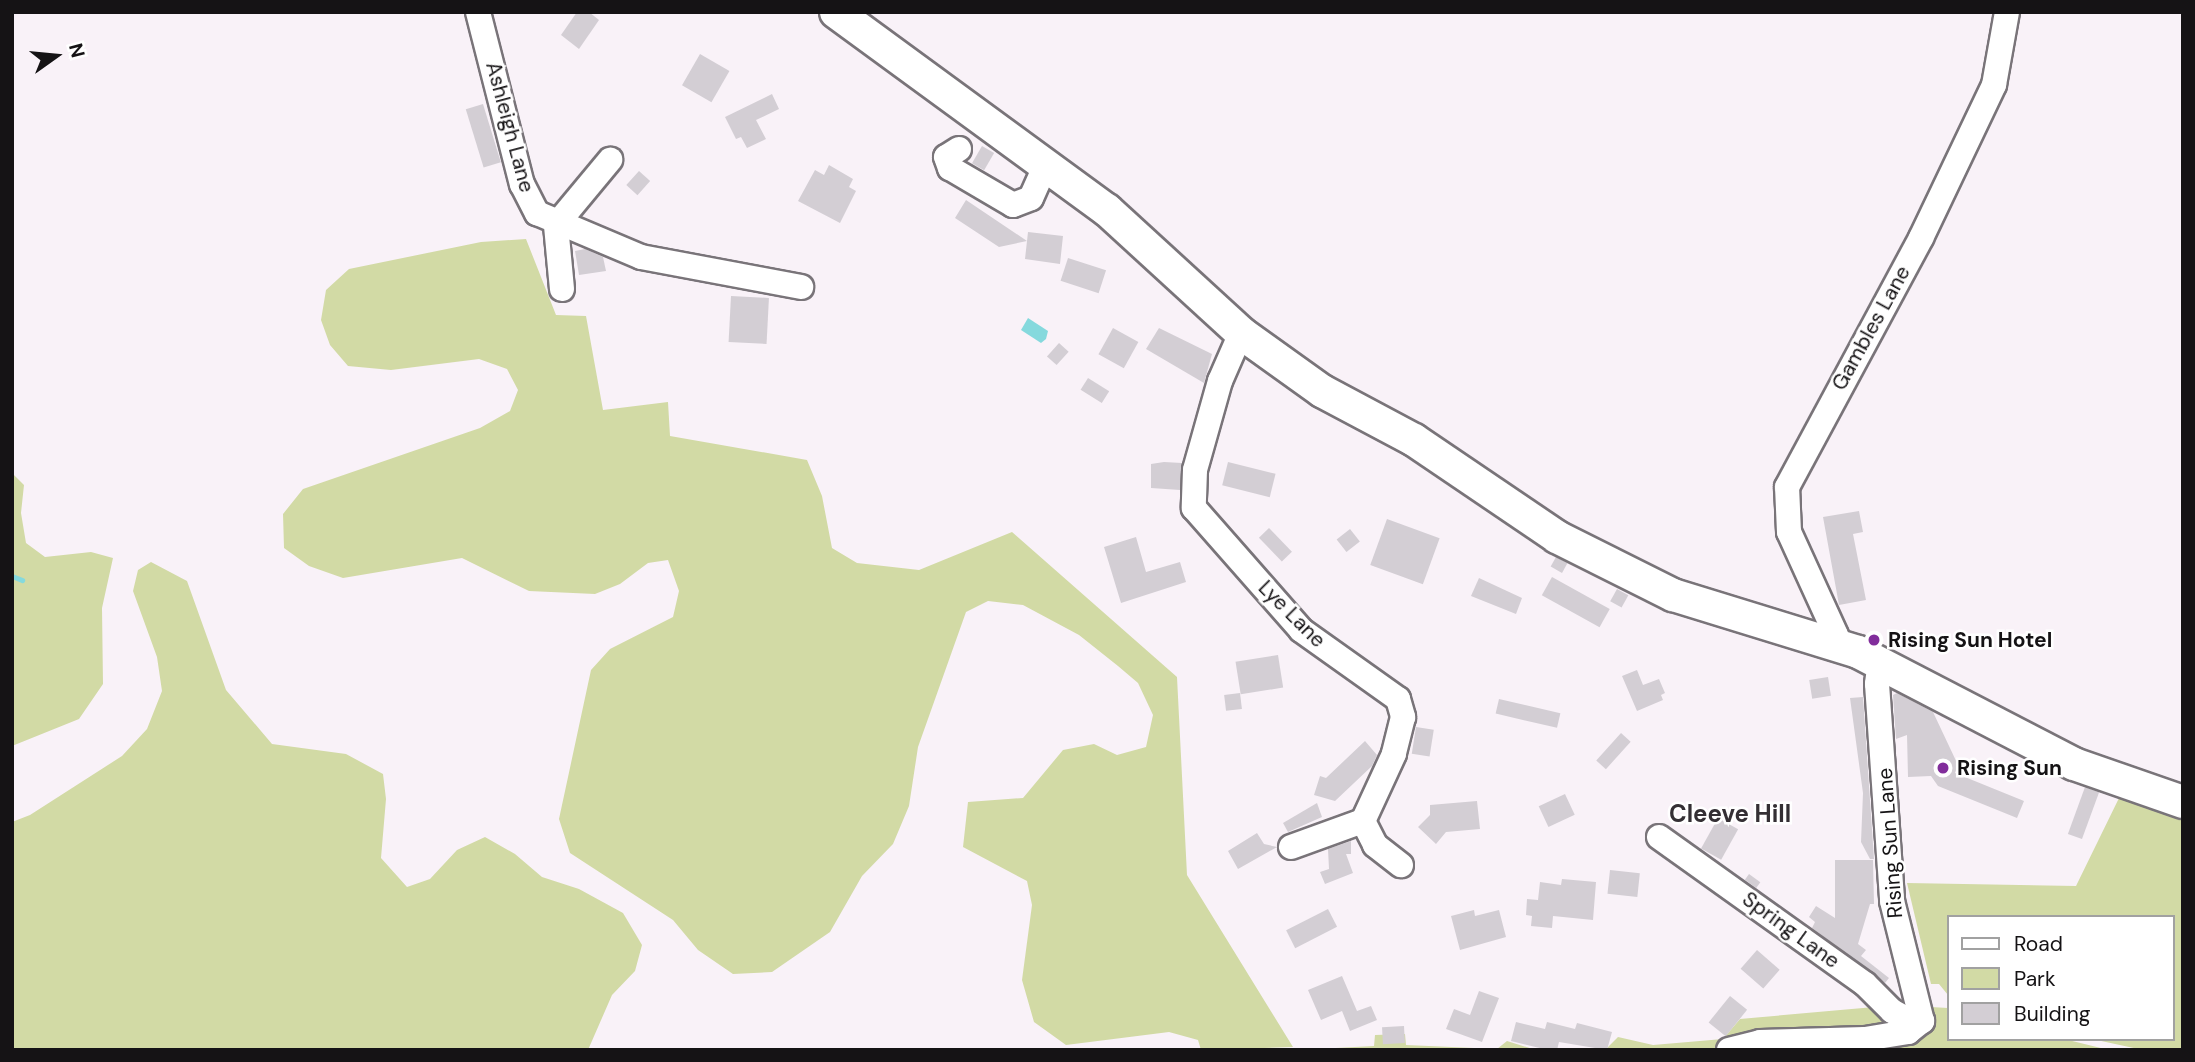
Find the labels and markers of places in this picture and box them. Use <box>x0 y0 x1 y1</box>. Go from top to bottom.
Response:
place label: Rising Sun Hotel <box>1888 627 2052 653</box>
marker: Rising Sun Hotel <box>1866 632 1882 648</box>
place label: Rising Sun <box>1957 755 2062 781</box>
marker: Rising Sun <box>1935 760 1951 776</box>

